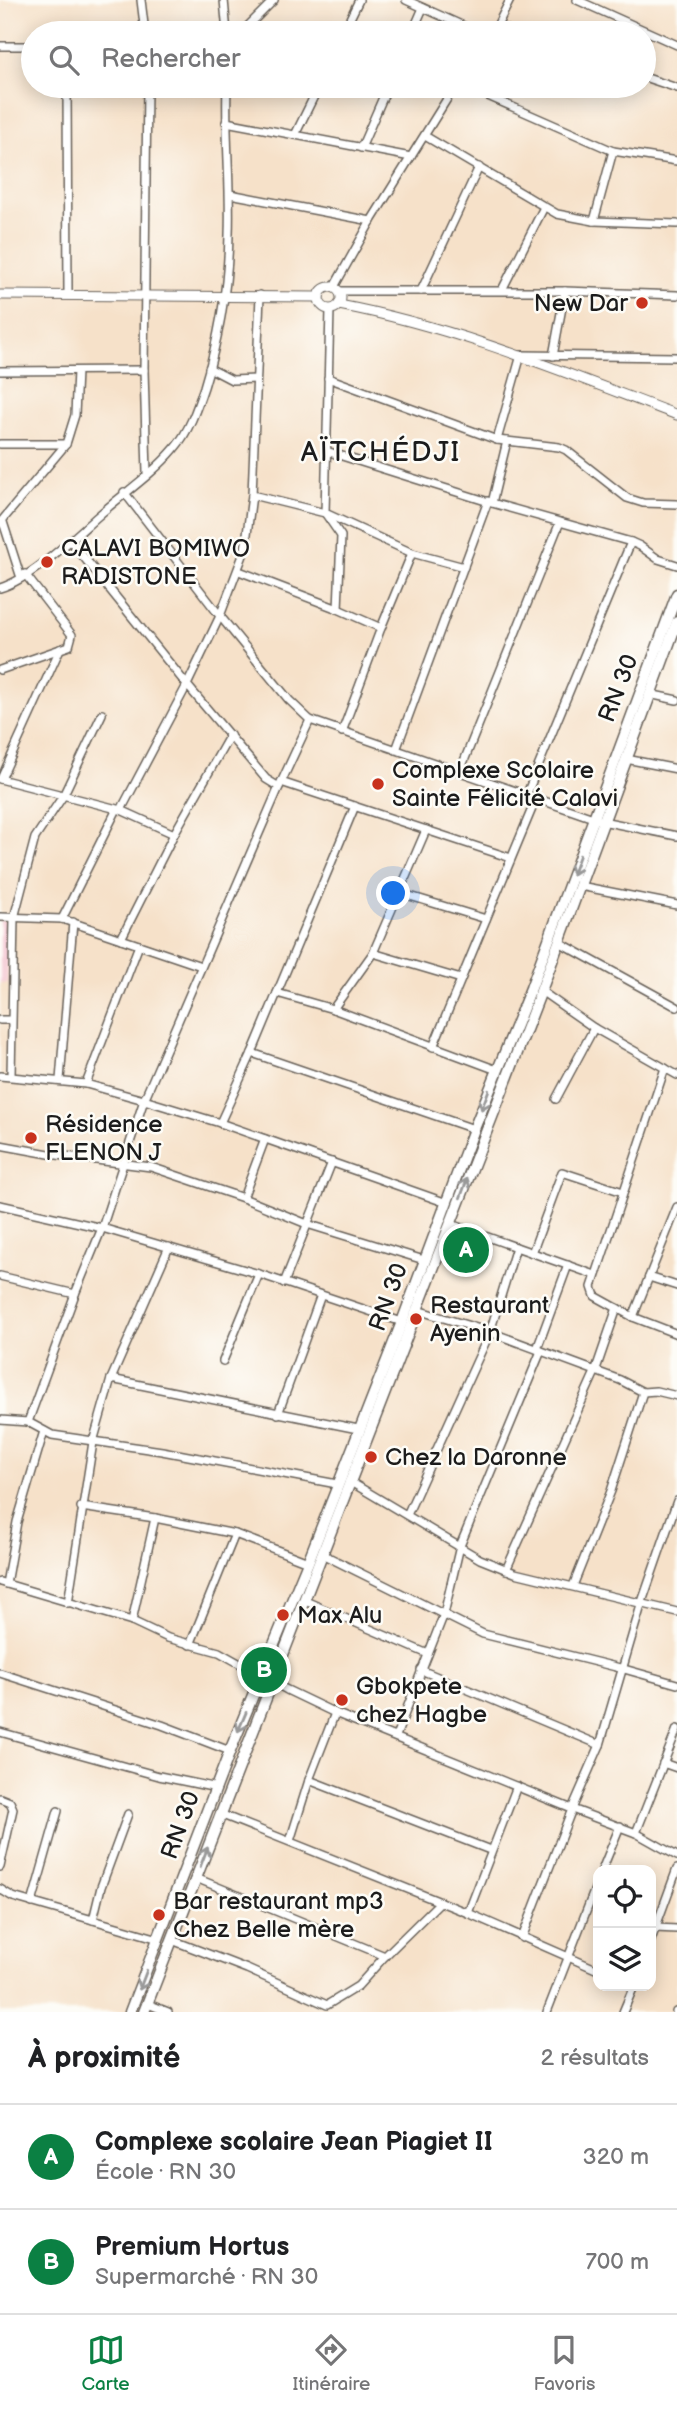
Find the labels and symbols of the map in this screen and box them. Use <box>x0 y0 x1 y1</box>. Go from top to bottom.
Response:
place label: New Dar <box>534 289 628 318</box>
marker: New Dar <box>634 295 650 311</box>
district label: AÏTCHÉDJI <box>301 435 461 469</box>
place label: CALAVI BOMIWO RADISTONE <box>61 534 250 591</box>
marker: CALAVI BOMIWO RADISTONE <box>39 554 55 570</box>
street label: RN 30 <box>592 650 645 726</box>
place label: Complexe Scolaire Sainte Félicité Calavi <box>392 756 618 813</box>
marker: Complexe Scolaire Sainte Félicité Calavi <box>370 776 386 792</box>
one-way arrow <box>569 853 581 875</box>
your location <box>376 876 410 910</box>
one-way arrow <box>478 1088 491 1110</box>
place label: Résidence FLENON J <box>45 1110 163 1167</box>
marker: Résidence FLENON J <box>23 1130 39 1146</box>
one-way arrow <box>459 1178 471 1200</box>
pin: A <box>443 1224 489 1276</box>
street label: RN 30 <box>363 1259 414 1335</box>
place label: Restaurant Ayenin <box>430 1291 550 1348</box>
marker: Restaurant Ayenin <box>408 1311 424 1327</box>
place label: Chez la Daronne <box>385 1443 567 1472</box>
marker: Chez la Daronne <box>363 1449 379 1465</box>
place label: Max Alu <box>297 1601 382 1630</box>
marker: Max Alu <box>275 1607 291 1623</box>
pin: B <box>241 1644 287 1696</box>
place label: Gbokpete chez Hagbe <box>356 1672 487 1729</box>
marker: Gbokpete chez Hagbe <box>334 1692 350 1708</box>
one-way arrow <box>235 1711 248 1733</box>
street label: RN 30 <box>155 1787 206 1863</box>
one-way arrow <box>199 1846 211 1868</box>
place label: Bar restaurant mp3 Chez Belle mère <box>173 1887 384 1944</box>
marker: Bar restaurant mp3 Chez Belle mère <box>151 1907 167 1923</box>
one-way arrow <box>135 1969 148 1991</box>

